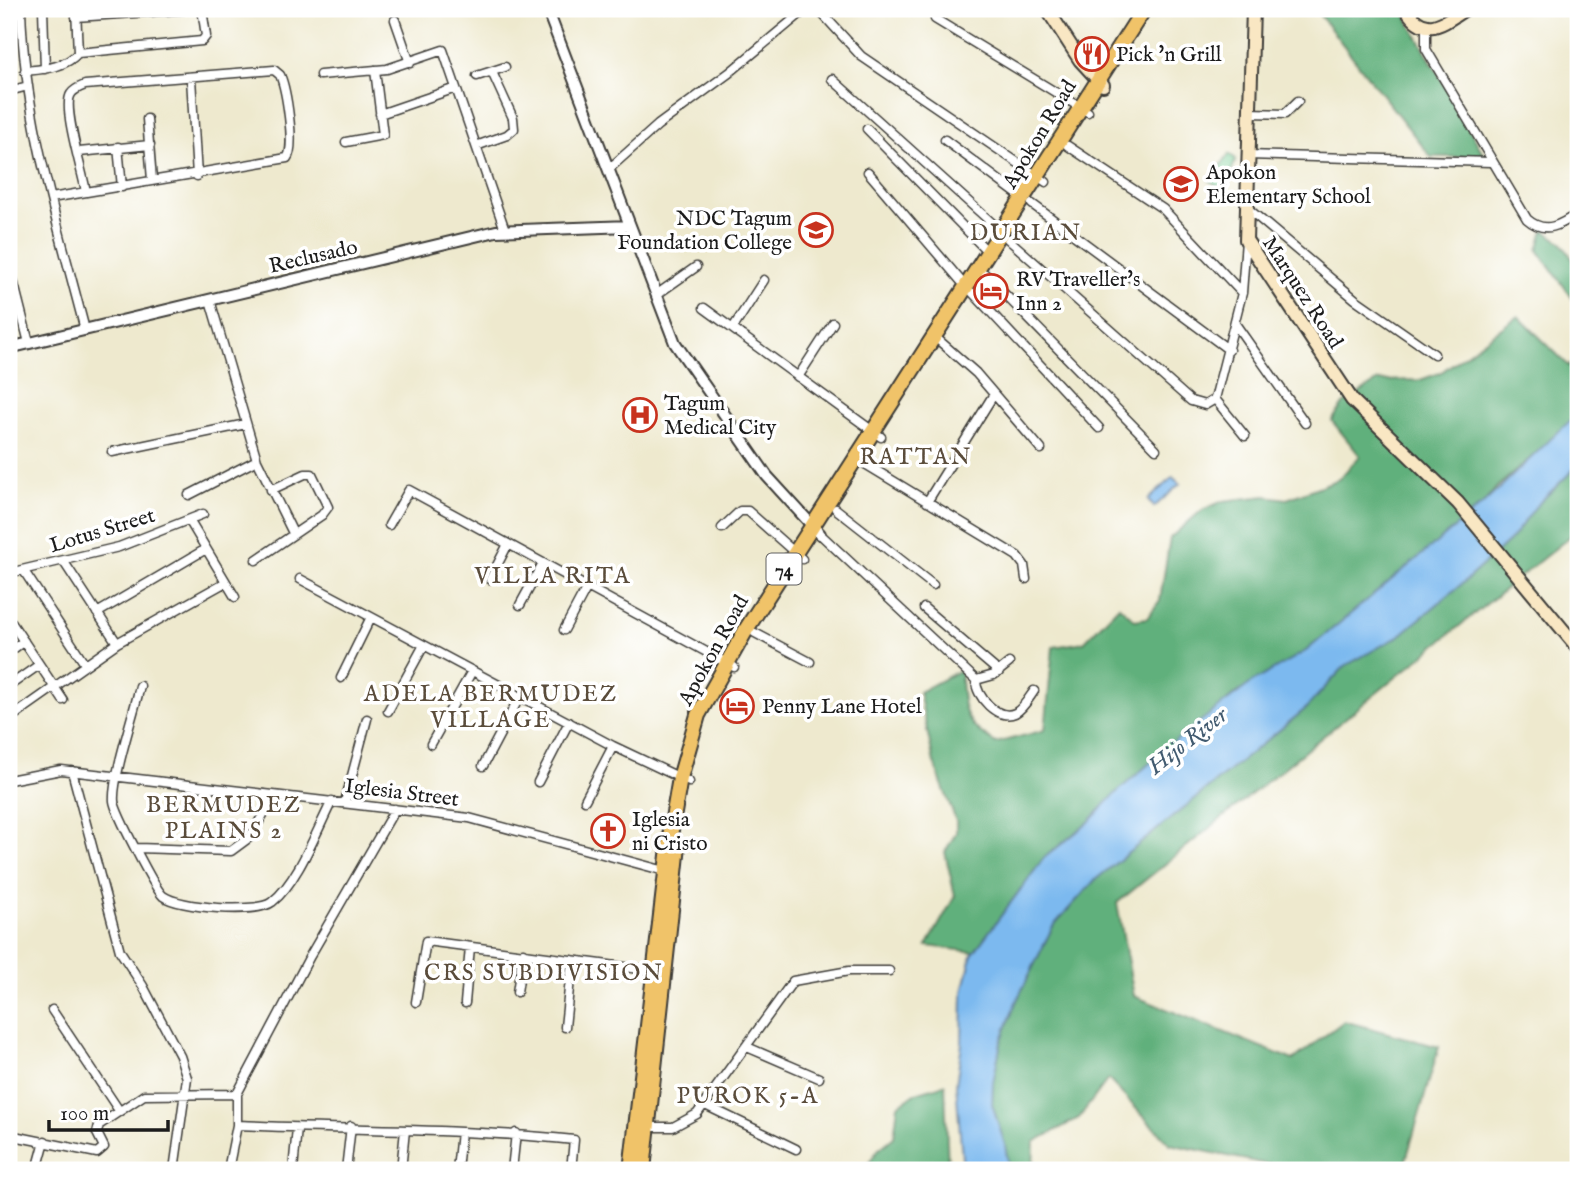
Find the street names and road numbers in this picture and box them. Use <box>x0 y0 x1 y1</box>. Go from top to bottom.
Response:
street label: Apokon Road <box>997 75 1084 195</box>
street label: Marquez Road <box>1255 231 1349 355</box>
street label: Reclusado <box>266 234 360 281</box>
street label: Lotus Street <box>47 503 158 560</box>
road number: 74 <box>766 554 802 584</box>
street label: Apokon Road <box>672 590 756 712</box>
street label: Iglesia Street <box>343 773 460 814</box>

